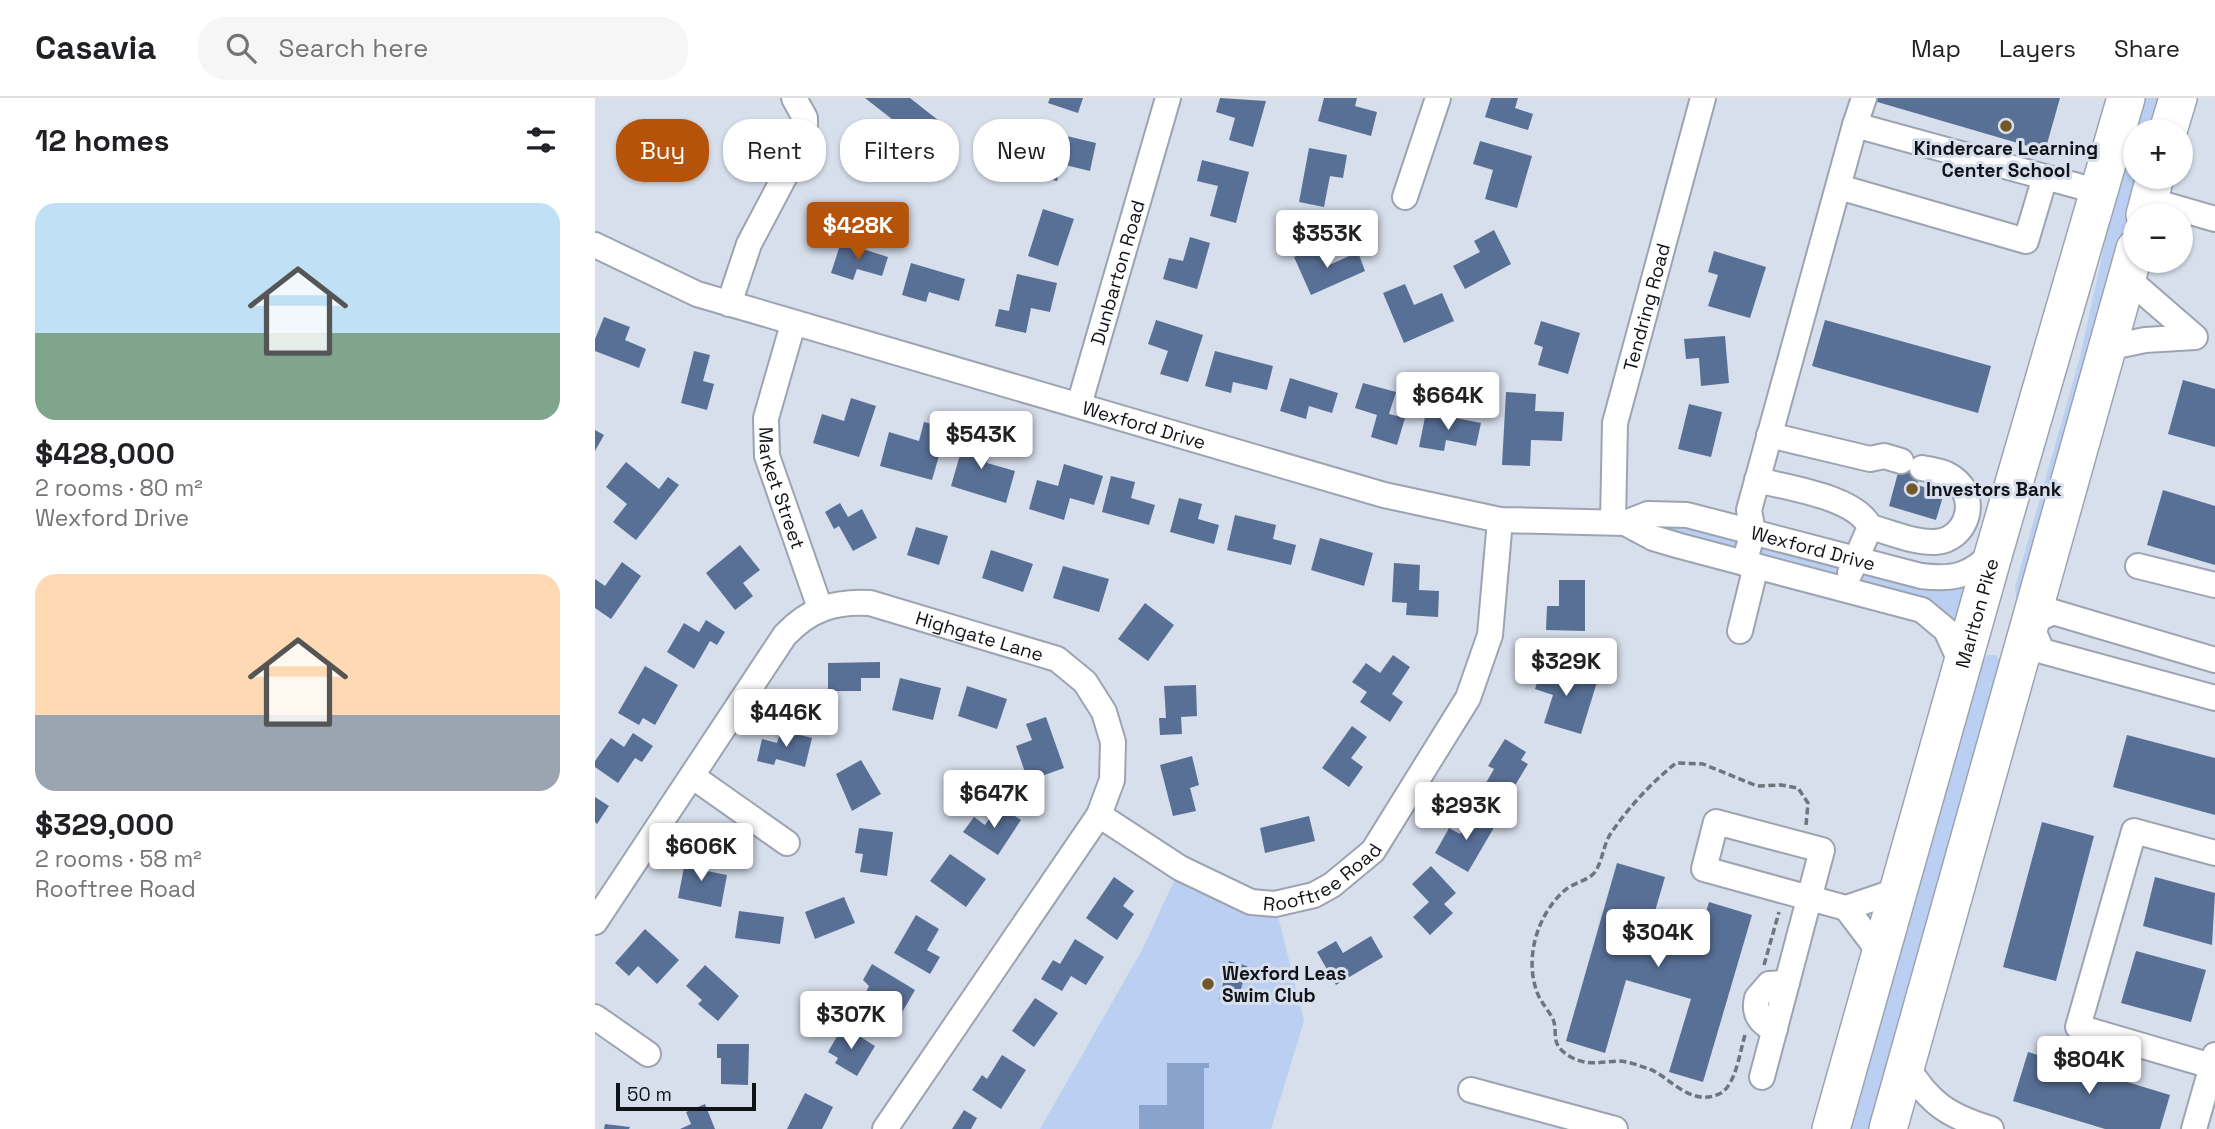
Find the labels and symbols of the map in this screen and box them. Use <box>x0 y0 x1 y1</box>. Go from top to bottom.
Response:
marker: Kindercare Learning Center School <box>1998 118 2014 134</box>
place label: Kindercare Learning Center School <box>1914 136 2098 183</box>
street label: Dunbarton Road <box>1085 197 1151 348</box>
pin: $428K <box>809 202 907 262</box>
pin: $353K <box>1278 211 1376 270</box>
street label: Tendring Road <box>1618 241 1676 374</box>
pin: $664K <box>1399 372 1497 432</box>
street label: Wexford Drive <box>1079 395 1209 455</box>
pin: $543K <box>932 412 1030 471</box>
street label: Market Street <box>753 426 810 552</box>
place label: Investors Bank <box>1926 477 2062 502</box>
marker: Investors Bank <box>1904 481 1920 497</box>
street label: Wexford Drive <box>1748 520 1878 577</box>
street label: Marlton Pike <box>1950 556 2005 671</box>
street label: Highgate Lane <box>913 605 1047 667</box>
pin: $329K <box>1517 638 1615 698</box>
pin: $446K <box>737 690 835 749</box>
pin: $647K <box>945 770 1043 830</box>
pin: $293K <box>1417 782 1515 842</box>
pin: $606K <box>652 824 750 883</box>
street label: Rooftree Road <box>1262 839 1388 917</box>
pin: $304K <box>1609 910 1707 969</box>
place label: Wexford Leas Swim Club <box>1222 961 1346 1008</box>
marker: Wexford Leas Swim Club <box>1200 976 1216 992</box>
pin: $307K <box>802 992 900 1051</box>
pin: $804K <box>2040 1037 2138 1096</box>
scale bar <box>616 1080 756 1112</box>

